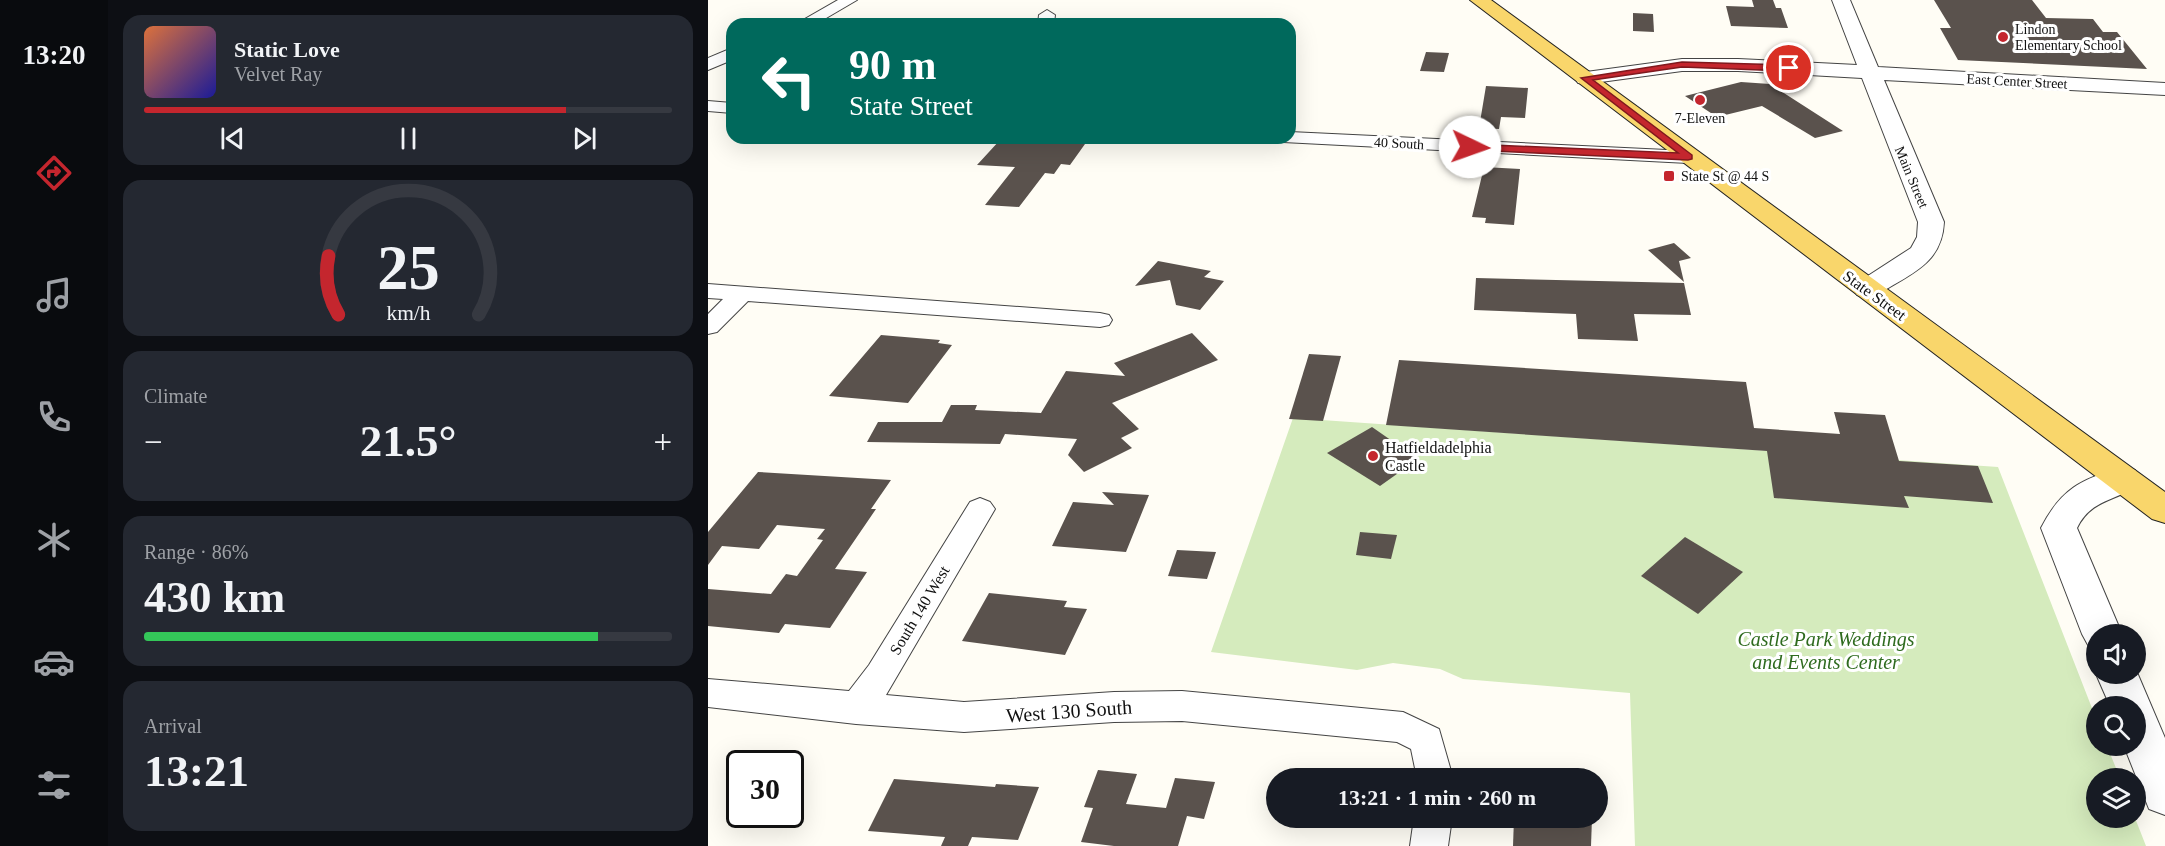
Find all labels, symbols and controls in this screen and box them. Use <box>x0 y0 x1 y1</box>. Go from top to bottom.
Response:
place label: Lindon Elementary School <box>2015 22 2122 53</box>
marker: Lindon Elementary School <box>1996 30 2010 44</box>
text: Static Love <box>234 37 340 62</box>
text: 13:20 <box>23 40 86 70</box>
icon: left <box>750 42 828 120</box>
text: 90 m <box>849 42 937 88</box>
pin <box>1763 42 1814 93</box>
icon: arrive <box>1772 51 1805 84</box>
text: Velvet Ray <box>234 63 322 85</box>
street label: East Center Street <box>1966 71 2068 92</box>
text: State Street <box>849 91 973 121</box>
marker: 7-Eleven <box>1693 93 1707 107</box>
place label: 7-Eleven <box>1675 111 1725 126</box>
position arrow <box>1438 115 1502 179</box>
icon: previous <box>216 122 249 155</box>
icon: pause <box>392 122 425 155</box>
icon: next <box>568 122 601 155</box>
street label: 40 South <box>1374 135 1424 152</box>
street label: Main Street <box>1892 144 1931 210</box>
icon: directions <box>33 152 75 194</box>
marker: State St @ 44 S <box>1662 169 1676 183</box>
place label: State St @ 44 S <box>1681 169 1769 184</box>
text: 25 <box>377 233 439 302</box>
street label: State Street <box>1840 267 1910 324</box>
icon: music <box>33 274 75 316</box>
text: km/h <box>386 301 430 325</box>
text: Climate <box>144 385 207 407</box>
icon: phone <box>33 396 75 438</box>
text: 21.5° <box>360 416 456 466</box>
text: − <box>144 424 163 460</box>
text: + <box>653 424 672 460</box>
place label: Hatfieldadelphia Castle <box>1385 439 1492 474</box>
marker: Hatfieldadelphia Castle <box>1366 449 1380 463</box>
icon: climate <box>33 519 75 561</box>
text: Range · 86% <box>144 541 248 563</box>
street label: South 140 West <box>886 562 953 658</box>
text: 430 km <box>144 572 285 622</box>
map controls <box>2086 624 2146 828</box>
button: sound <box>2086 624 2146 684</box>
park label: Castle Park Weddings and Events Center <box>1737 628 1915 673</box>
icon: car <box>33 641 75 683</box>
street label: West 130 South <box>1005 696 1133 726</box>
button: search <box>2086 696 2146 756</box>
text: Arrival <box>144 715 202 737</box>
text: 13:21 <box>144 746 249 796</box>
speed limit sign: 30 <box>726 750 804 828</box>
icon: filters <box>33 764 75 806</box>
button: layers <box>2086 768 2146 828</box>
text: 13:21 · 1 min · 260 m <box>1338 785 1536 810</box>

